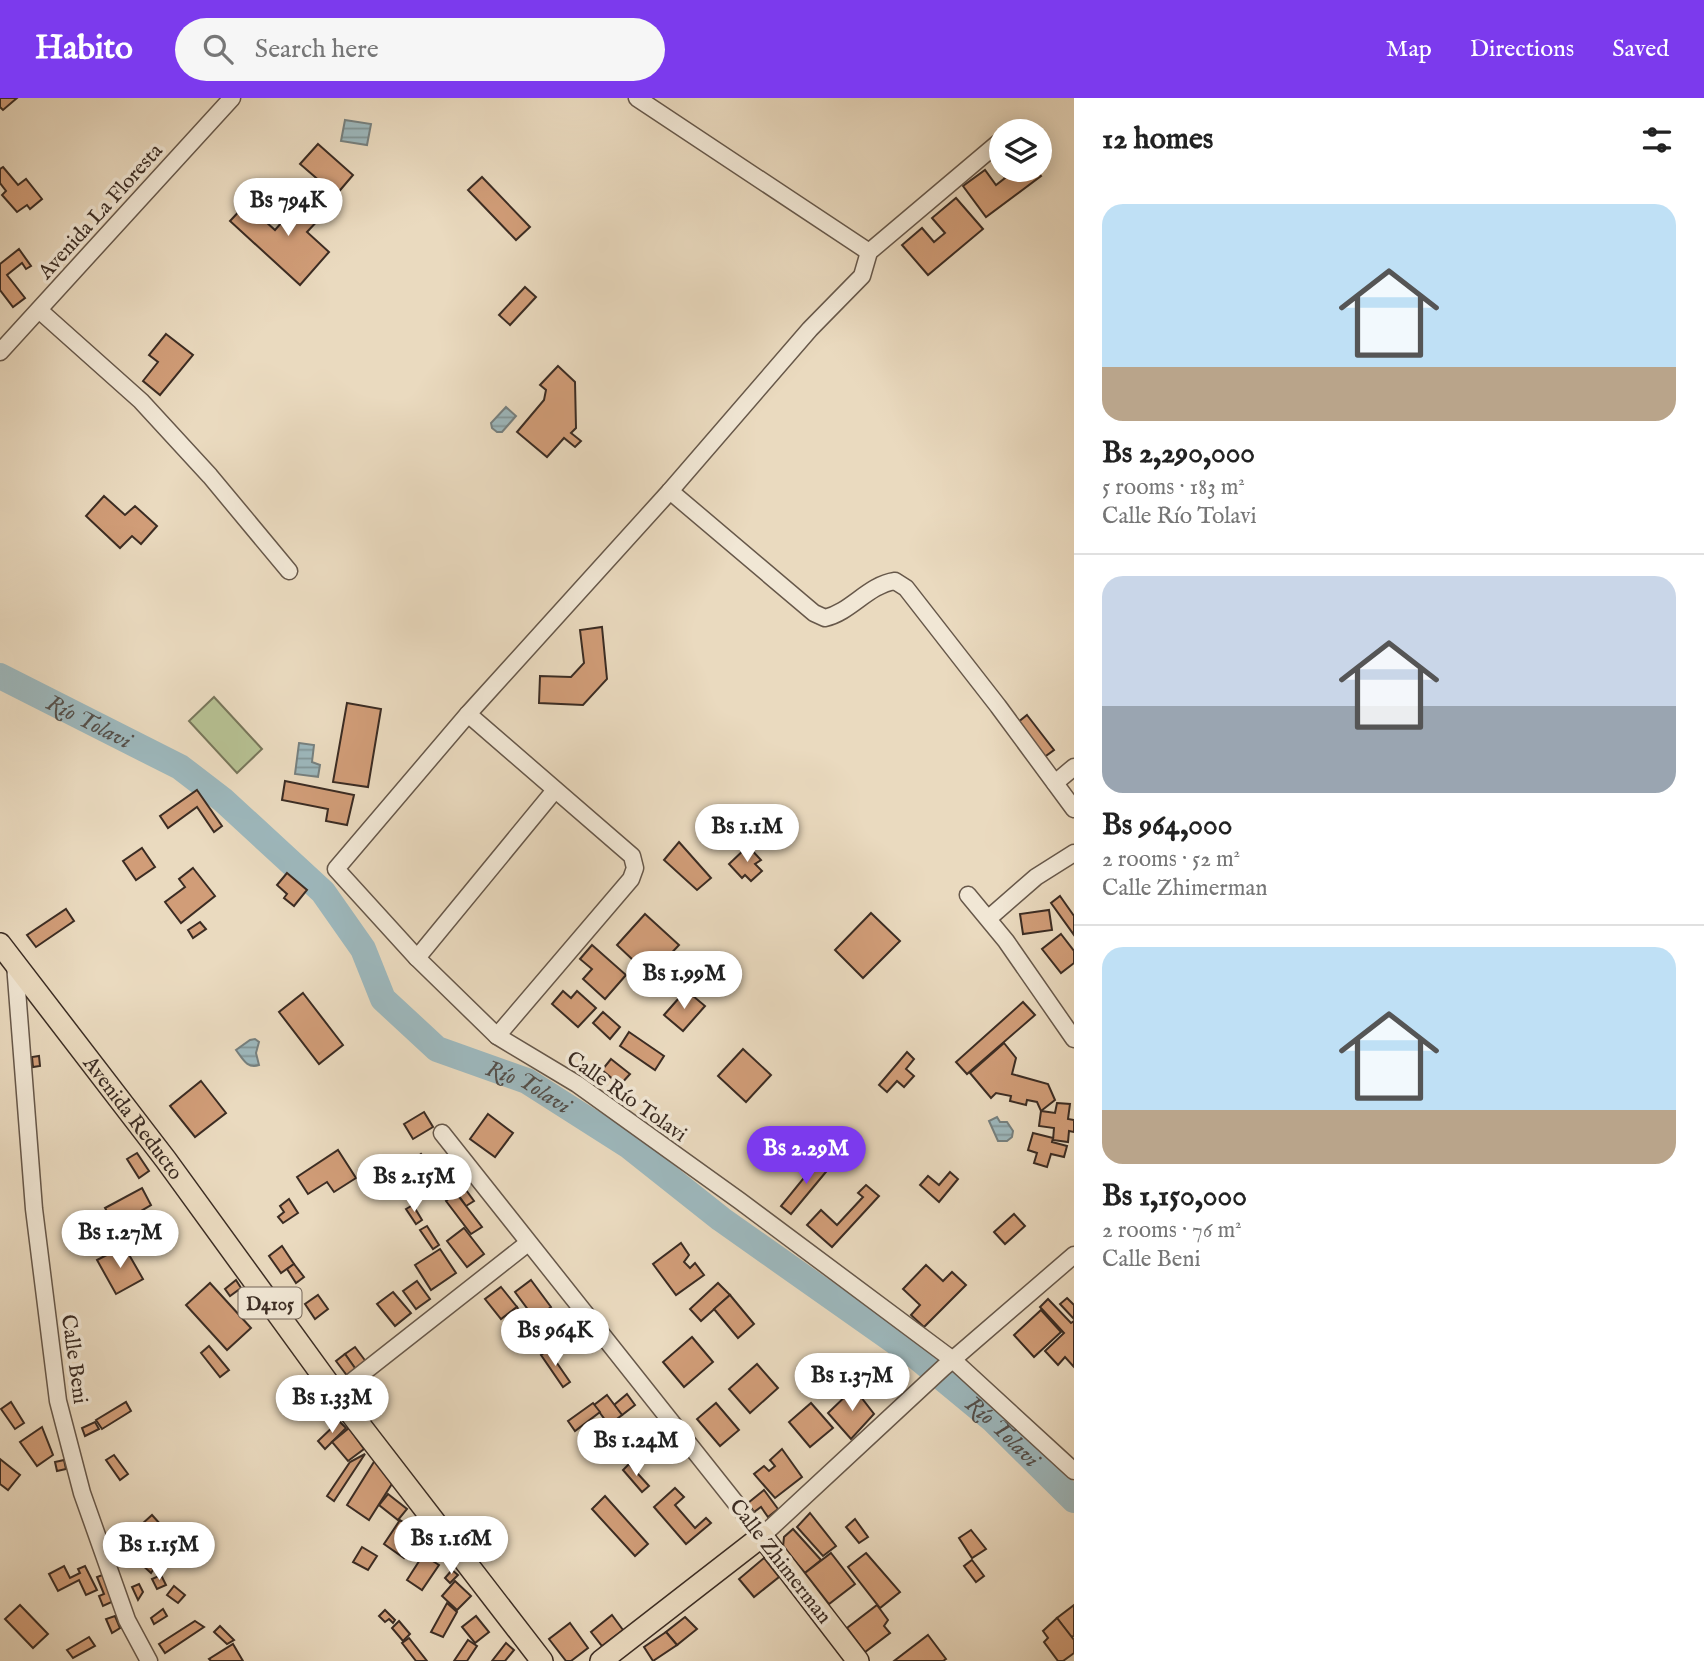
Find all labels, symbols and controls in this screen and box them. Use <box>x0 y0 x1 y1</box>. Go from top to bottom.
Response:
search box <box>175 18 665 81</box>
text: Habito <box>35 28 133 70</box>
icon: search <box>199 30 237 68</box>
text: Search here <box>255 33 379 66</box>
text: Map <box>1386 34 1432 65</box>
text: Directions <box>1470 34 1574 65</box>
text: Saved <box>1612 34 1669 65</box>
map controls <box>989 119 1052 182</box>
button: layers <box>989 119 1052 182</box>
text: 12 homes <box>1102 121 1213 159</box>
icon: filters <box>1638 121 1676 159</box>
street label: Avenida La Floresta <box>32 138 170 286</box>
pin: Bs 794K <box>223 178 353 238</box>
text: Bs 794K <box>250 186 326 215</box>
icon: home <box>1326 250 1452 376</box>
text: Bs 2,290,000 <box>1102 435 1255 473</box>
text: 5 rooms · 183 m² <box>1102 473 1245 502</box>
text: Calle Río Tolavi <box>1102 502 1257 531</box>
icon: home <box>1326 622 1452 748</box>
water label: Río Tolavi <box>41 689 137 757</box>
pin: Bs 1.1M <box>682 804 812 864</box>
text: Bs 964,000 <box>1102 807 1232 845</box>
text: Bs 1.1M <box>711 812 783 841</box>
text: 2 rooms · 52 m² <box>1102 845 1240 874</box>
text: Calle Zhimerman <box>1102 874 1268 903</box>
pin: Bs 1.99M <box>612 951 756 1011</box>
text: Bs 1.99M <box>642 959 726 988</box>
icon: home <box>1326 993 1452 1119</box>
street label: Calle Río Tolavi <box>561 1046 692 1149</box>
street label: Avenida Reducto <box>75 1050 188 1186</box>
water label: Río Tolavi <box>482 1055 577 1122</box>
pin: Bs 2.29M <box>734 1126 878 1186</box>
text: Bs 2.29M <box>763 1134 849 1163</box>
pin: Bs 2.15M <box>342 1154 486 1214</box>
text: Bs 2.15M <box>373 1162 455 1191</box>
text: Bs 1,150,000 <box>1102 1178 1247 1216</box>
pin: Bs 1.27M <box>48 1210 192 1270</box>
text: 2 rooms · 76 m² <box>1102 1216 1242 1245</box>
text: Bs 1.27M <box>78 1218 162 1247</box>
text: Calle Beni <box>1102 1245 1201 1274</box>
road number: D4105 <box>238 1288 302 1318</box>
pin: Bs 964K <box>490 1308 620 1368</box>
street label: Calle Beni <box>54 1313 93 1406</box>
text: Bs 964K <box>517 1316 593 1345</box>
pin: Bs 1.37M <box>780 1354 924 1413</box>
text: Bs 1.37M <box>811 1361 893 1390</box>
pin: Bs 1.33M <box>260 1376 404 1435</box>
text: Bs 1.33M <box>292 1383 372 1412</box>
water label: Río Tolavi <box>959 1390 1046 1475</box>
pin: Bs 1.24M <box>564 1418 708 1478</box>
text: Bs 1.24M <box>593 1426 679 1455</box>
street label: Calle Zhimerman <box>723 1494 837 1630</box>
pin: Bs 1.16M <box>379 1516 523 1576</box>
pin: Bs 1.15M <box>87 1522 231 1582</box>
text: Bs 1.16M <box>410 1524 492 1553</box>
text: Bs 1.15M <box>119 1530 199 1559</box>

